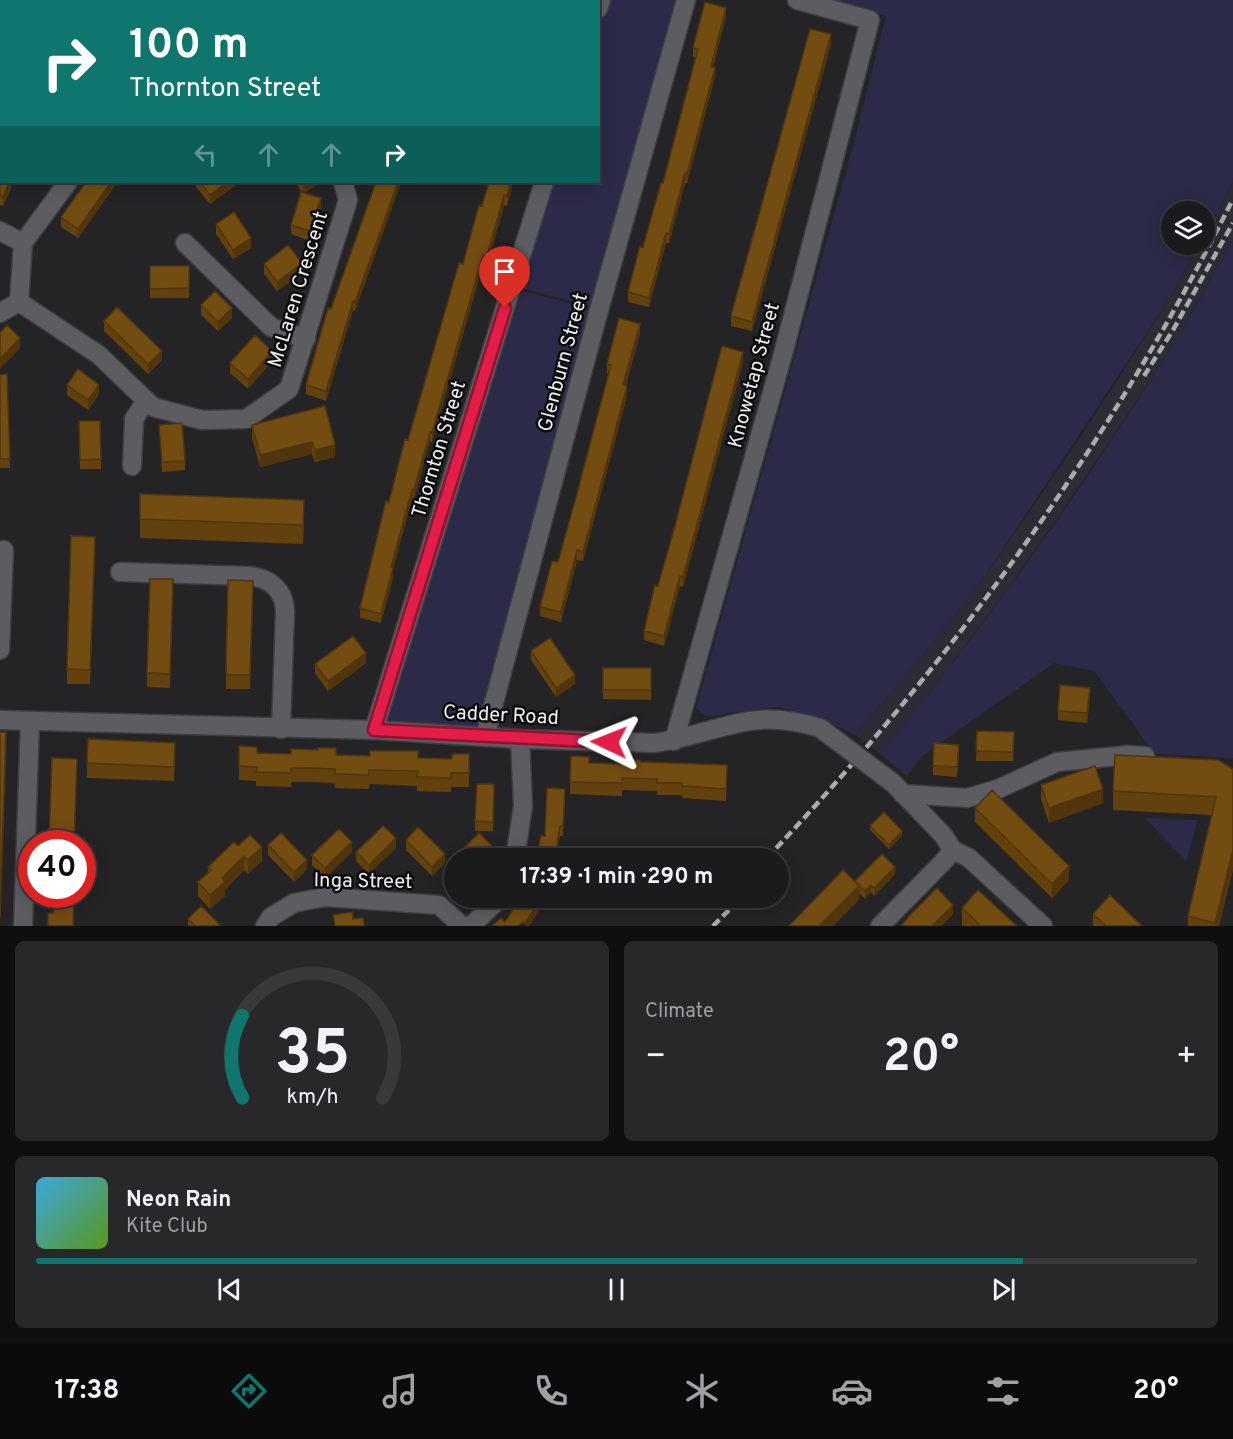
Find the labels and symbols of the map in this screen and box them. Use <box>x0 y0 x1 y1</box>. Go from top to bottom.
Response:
street label: McLaren Crescent <box>263 208 335 371</box>
pin <box>479 246 530 308</box>
street label: Glenburn Street <box>533 290 595 435</box>
street label: Knowetap Street <box>723 300 787 451</box>
street label: Thornton Street <box>407 378 473 521</box>
street label: Cadder Road <box>442 700 559 732</box>
position arrow <box>577 710 641 774</box>
speed limit sign: 40 <box>18 830 96 908</box>
street label: Inga Street <box>313 868 413 896</box>

